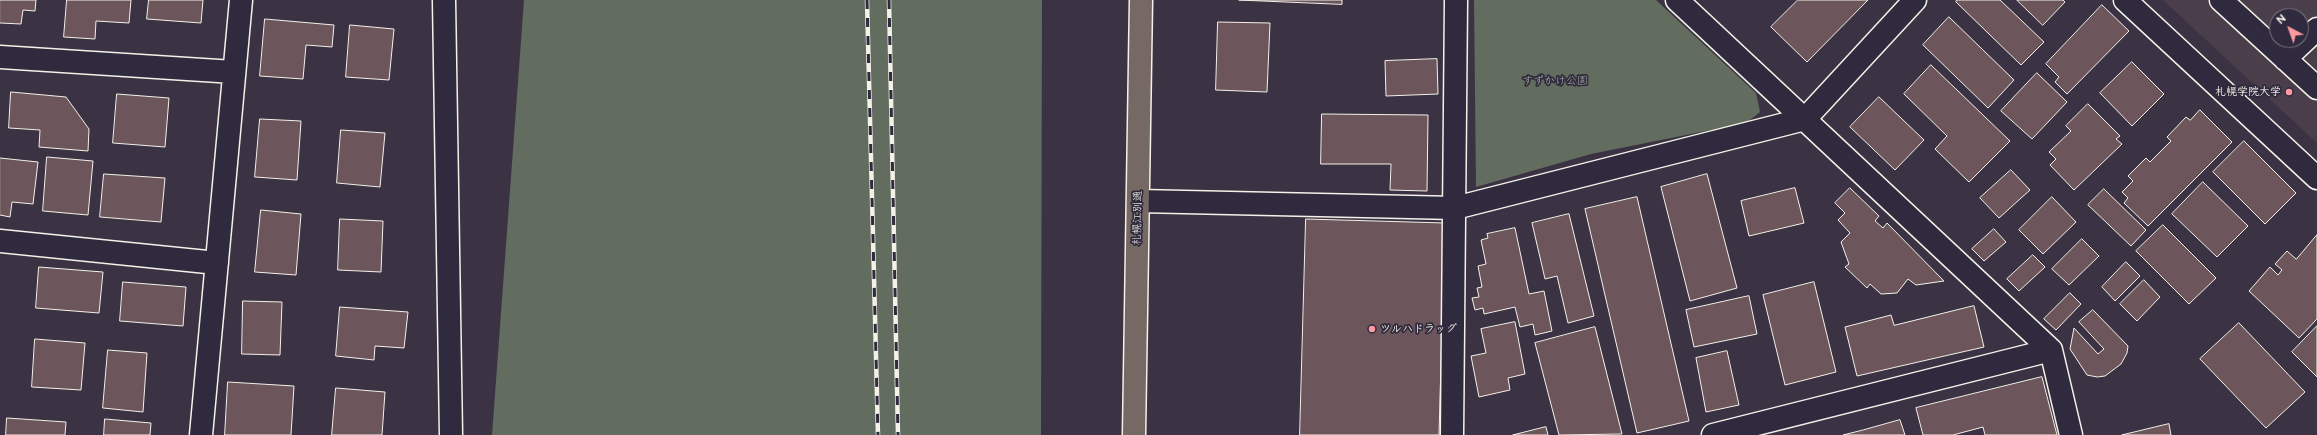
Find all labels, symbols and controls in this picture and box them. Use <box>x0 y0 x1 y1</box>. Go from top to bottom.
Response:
north arrow <box>2269 8 2309 48</box>
text: N <box>2274 12 2289 27</box>
park label: すずかけ公園 <box>1522 74 1588 88</box>
place label: 札幌学院大学 <box>2215 85 2281 99</box>
marker: 札幌学院大学 <box>2284 87 2294 97</box>
street label: 札幌江別通 <box>1131 190 1145 246</box>
place label: ツルハドラッグ <box>1380 322 1457 336</box>
marker: ツルハドラッグ <box>1367 324 1377 334</box>

